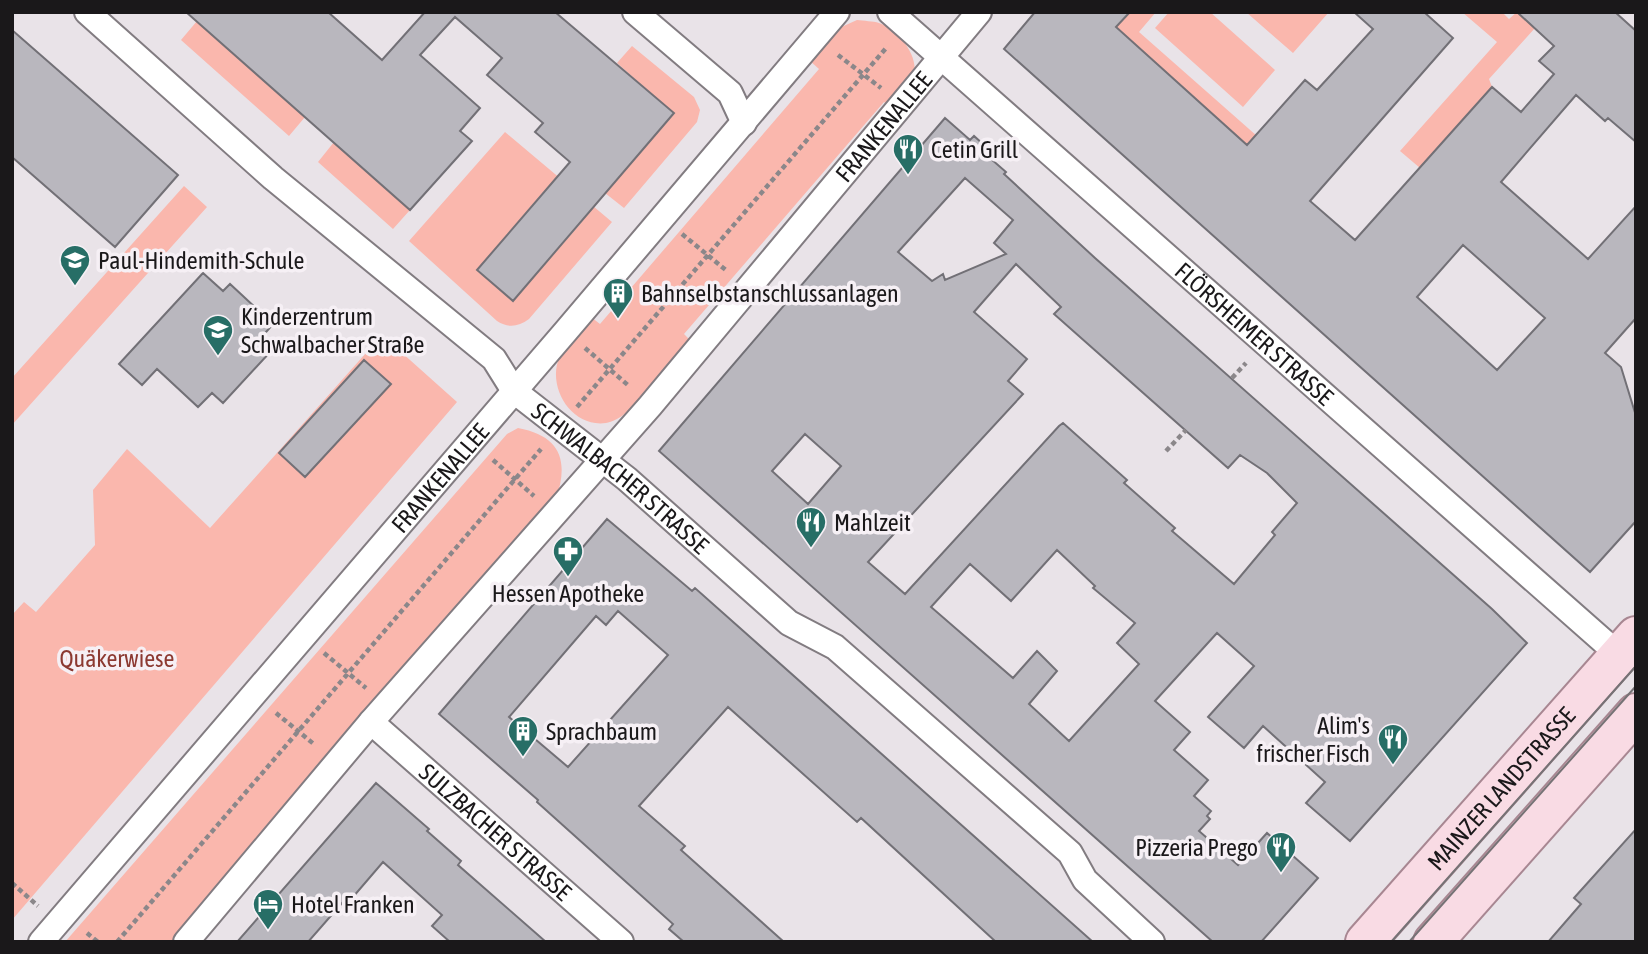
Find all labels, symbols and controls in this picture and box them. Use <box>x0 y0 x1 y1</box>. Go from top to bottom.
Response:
street label: FRANKENALLEE <box>830 66 937 187</box>
restaurant icon: Cetin Grill <box>891 132 925 176</box>
place label: Cetin Grill <box>931 136 1019 163</box>
school or university icon: Paul-Hindemith-Schule <box>58 243 92 287</box>
place label: Paul-Hindemith-Schule <box>98 247 304 274</box>
street label: FLÖRSHEIMER STRASSE <box>1170 257 1339 410</box>
building icon: Bahnselbstanschlussanlagen <box>601 276 635 320</box>
place label: Bahnselbstanschlussanlagen <box>641 280 899 307</box>
place label: Kinderzentrum Schwalbacher Straße <box>241 303 424 358</box>
school or university icon: Kinderzentrum Schwalbacher Straße <box>201 313 235 357</box>
street label: SCHWALBACHER STRASSE <box>527 397 714 559</box>
street label: FRANKENALLEE <box>386 418 494 538</box>
restaurant icon: Mahlzeit <box>794 505 828 549</box>
place label: Mahlzeit <box>834 509 911 536</box>
pharmacy icon: Hessen Apotheke <box>551 534 585 578</box>
place label: Hessen Apotheke <box>492 580 644 607</box>
park label: Quäkerwiese <box>60 645 174 672</box>
street label: MAINZER LANDSTRASSE <box>1422 702 1580 875</box>
place label: Alim's frischer Fisch <box>1256 712 1370 767</box>
building icon: Sprachbaum <box>506 714 540 758</box>
place label: Sprachbaum <box>546 718 657 745</box>
restaurant icon: Alim's frischer Fisch <box>1376 722 1410 766</box>
street label: SULZBACHER STRASSE <box>414 758 577 905</box>
restaurant icon: Pizzeria Prego <box>1264 830 1298 874</box>
place label: Pizzeria Prego <box>1135 834 1258 861</box>
hotel icon: Hotel Franken <box>251 887 285 931</box>
place label: Hotel Franken <box>291 891 415 918</box>

